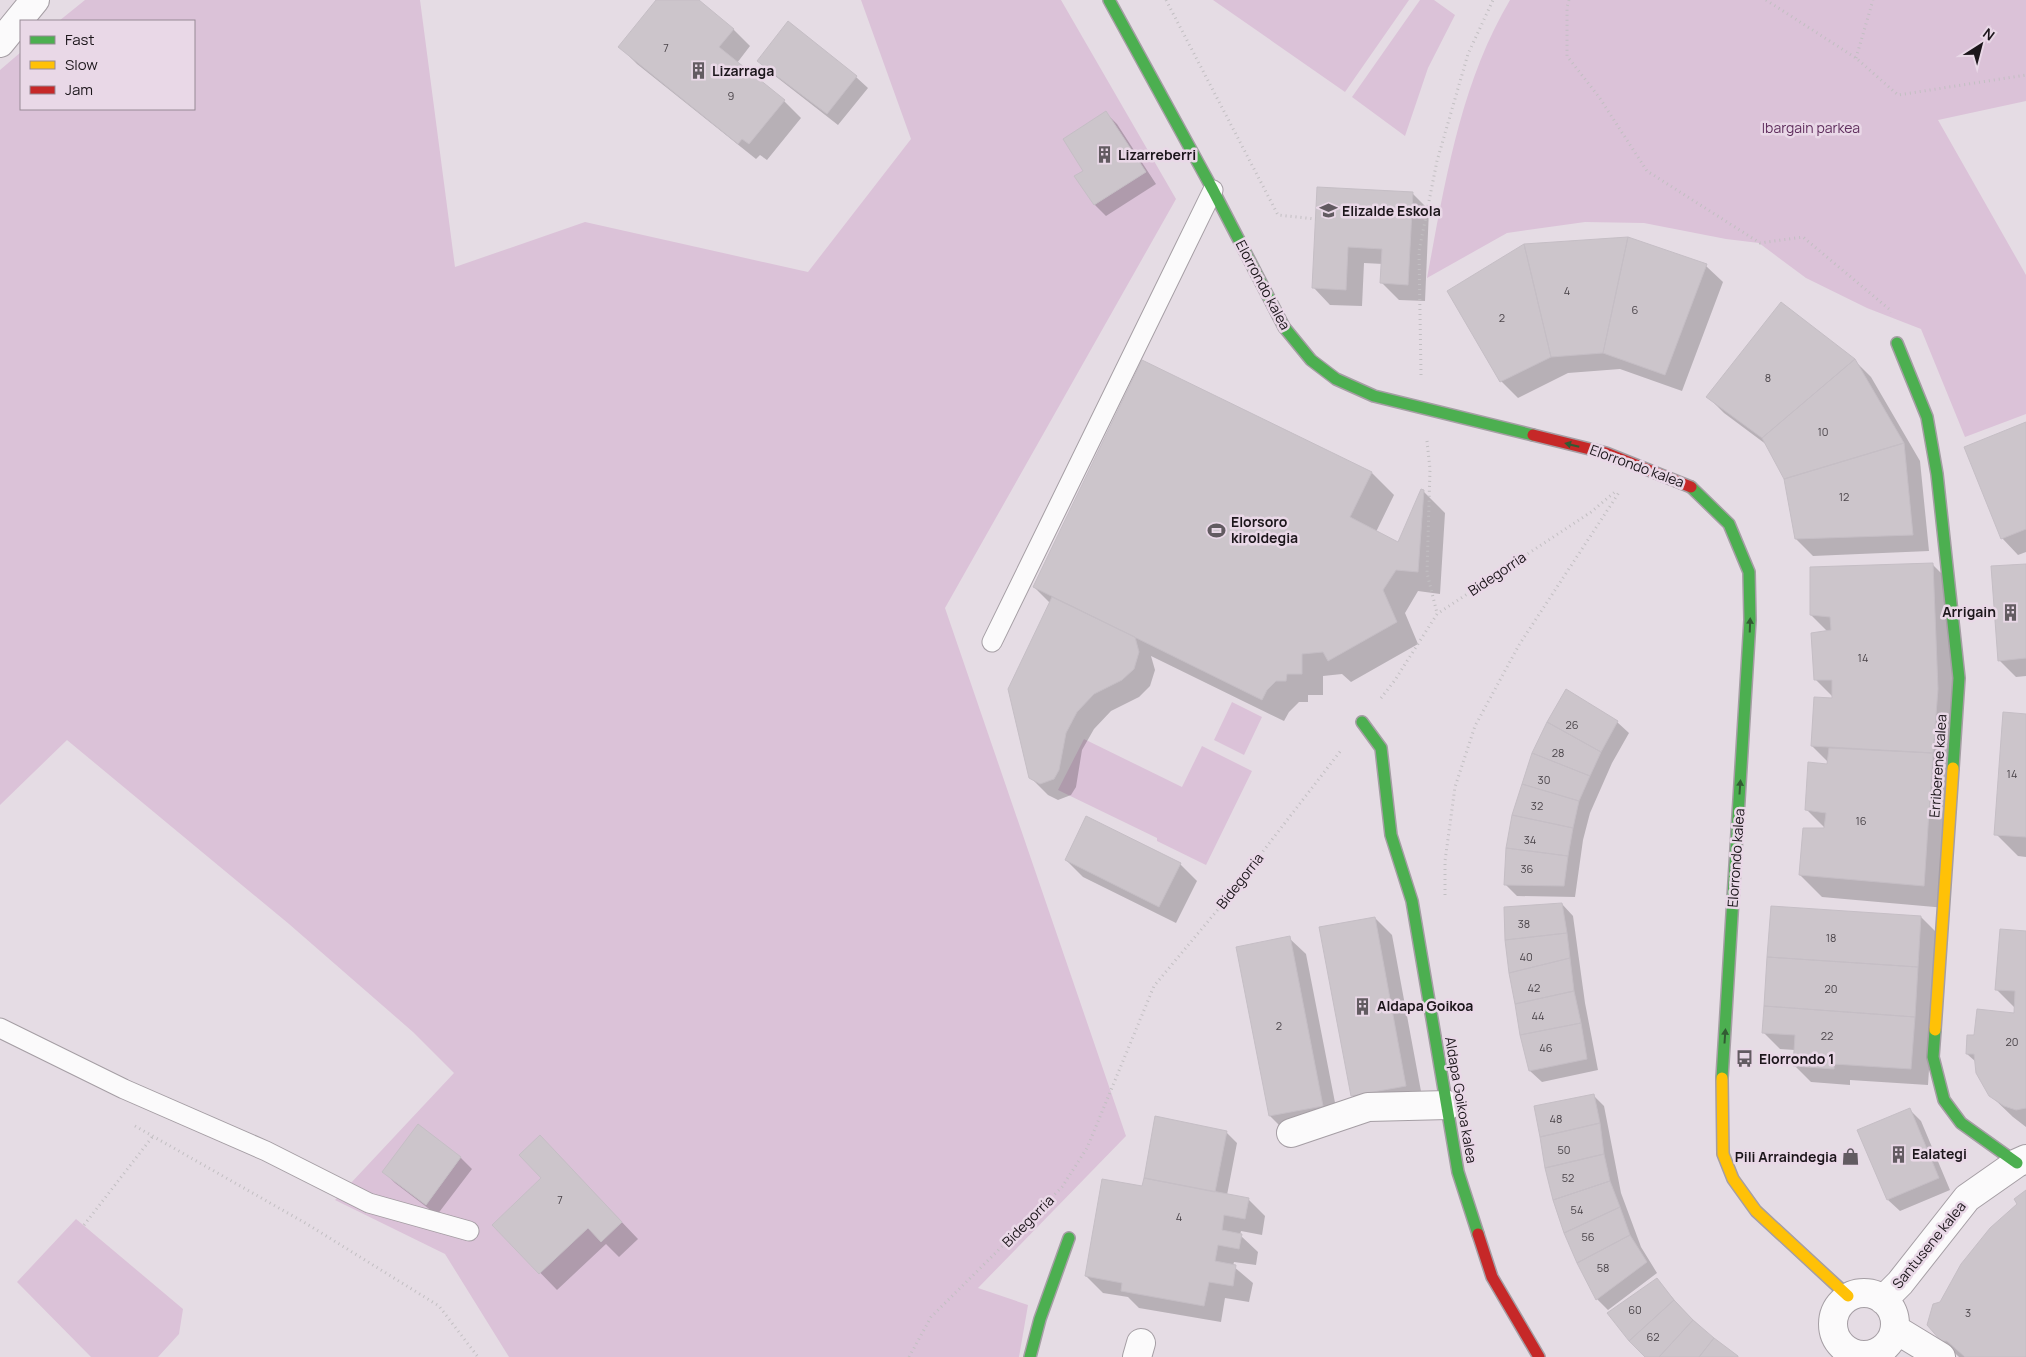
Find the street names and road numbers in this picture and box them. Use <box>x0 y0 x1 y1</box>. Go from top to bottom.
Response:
street label: Elorrondo kalea <box>1232 236 1295 333</box>
street label: Elorrondo kalea <box>1587 440 1687 491</box>
street label: Bidegorria <box>1464 547 1529 600</box>
street label: Erriberene kalea <box>1924 714 1951 818</box>
street label: Elorrondo kalea <box>1723 808 1748 908</box>
street label: Bidegorria <box>1212 849 1267 913</box>
street label: Aldapa Goikoa kalea <box>1441 1035 1482 1165</box>
street label: Bidegorria <box>998 1191 1058 1251</box>
street label: Santusene kalea <box>1888 1197 1970 1292</box>

